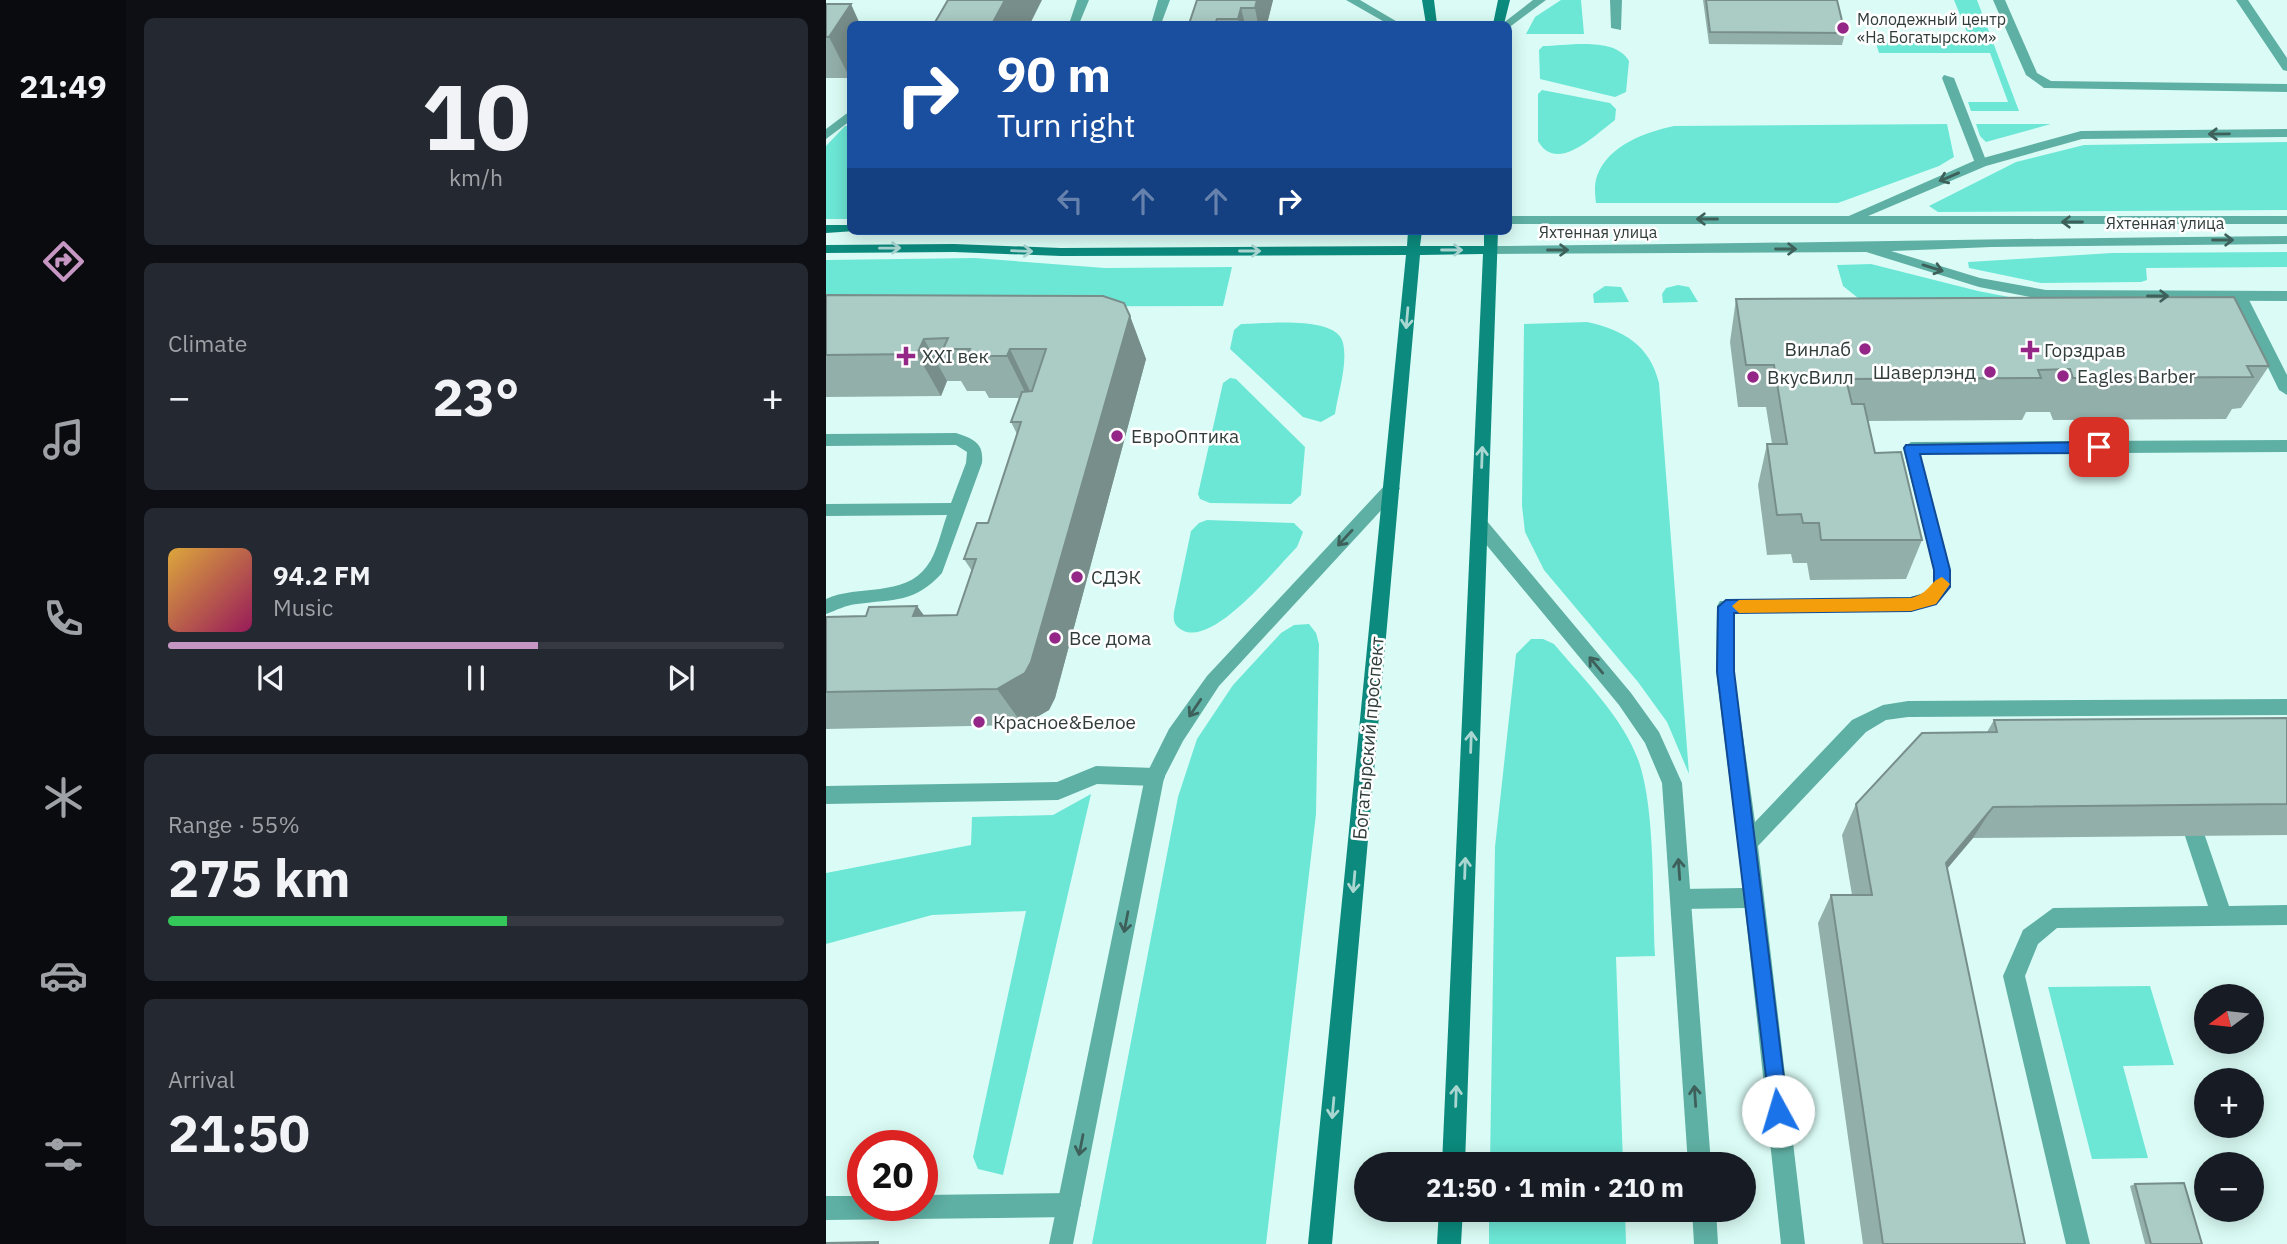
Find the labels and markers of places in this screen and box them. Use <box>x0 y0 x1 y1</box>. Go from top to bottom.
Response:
place label: Молодежный центр «На Богатырском» <box>1857 9 2006 47</box>
marker: Молодежный центр «На Богатырском» <box>1835 20 1851 36</box>
place label: Винлаб <box>1785 337 1851 361</box>
place label: Горздрав <box>2044 338 2126 362</box>
marker: Винлаб <box>1857 341 1873 357</box>
marker: Горздрав <box>2022 342 2038 358</box>
place label: XXI век <box>922 344 989 368</box>
marker: XXI век <box>896 346 916 366</box>
place label: Шаверлэнд <box>1873 360 1976 384</box>
marker: Шаверлэнд <box>1982 364 1998 380</box>
place label: Eagles Barber <box>2077 364 2196 388</box>
place label: ВкусВилл <box>1767 365 1854 389</box>
marker: Eagles Barber <box>2055 368 2071 384</box>
marker: ВкусВилл <box>1745 369 1761 385</box>
pin <box>2069 417 2129 477</box>
place label: ЕвроОптика <box>1131 424 1239 448</box>
marker: ЕвроОптика <box>1109 428 1125 444</box>
place label: СДЭК <box>1091 565 1141 589</box>
marker: СДЭК <box>1069 569 1085 585</box>
place label: Все дома <box>1069 626 1151 650</box>
marker: Все дома <box>1047 630 1063 646</box>
place label: Красное&Белое <box>993 710 1136 734</box>
marker: Красное&Белое <box>971 714 987 730</box>

